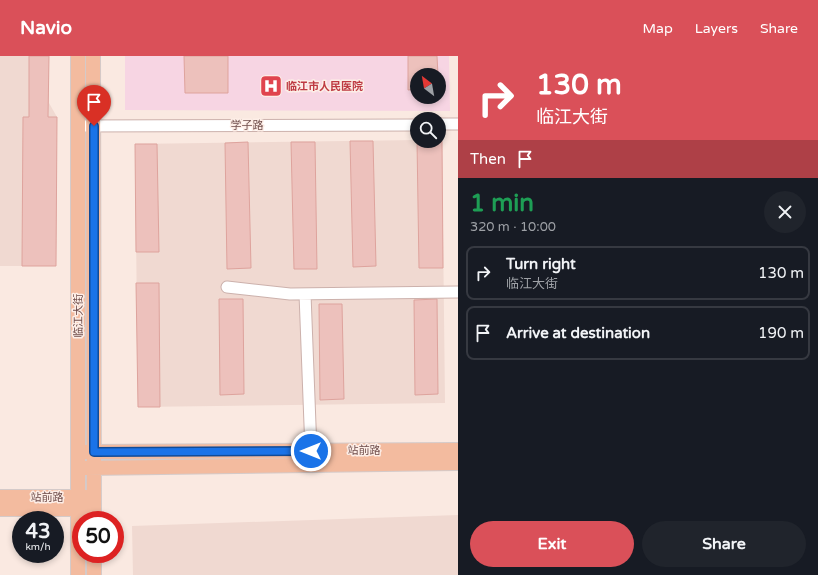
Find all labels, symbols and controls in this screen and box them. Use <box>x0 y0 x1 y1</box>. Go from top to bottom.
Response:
text: Navio <box>20 17 72 39</box>
text: Map <box>643 20 673 37</box>
text: Layers <box>695 20 738 37</box>
text: Share <box>760 20 798 37</box>
north arrow <box>410 68 446 104</box>
map controls <box>410 68 446 148</box>
text: 130 m <box>536 68 622 102</box>
icon: right <box>470 72 522 124</box>
hospital icon: 临江市人民医院 <box>258 73 284 99</box>
place label: 临江市人民医院 <box>286 80 363 93</box>
pin <box>77 85 111 126</box>
icon: arrive <box>83 91 105 113</box>
text: 临江大街 <box>536 106 608 128</box>
button: search <box>410 112 446 148</box>
street label: 学子路 <box>231 119 264 132</box>
icon: arrive <box>514 148 536 170</box>
text: Then <box>470 150 506 168</box>
text: 1 min <box>470 189 534 218</box>
button: close <box>764 191 806 233</box>
text: 320 m · 10:00 <box>470 219 556 235</box>
text: Turn right <box>506 255 576 273</box>
icon: right <box>472 262 494 284</box>
text: 130 m <box>758 264 804 282</box>
text: 临江大街 <box>506 276 558 292</box>
street label: 临江大街 <box>72 294 85 338</box>
icon: arrive <box>472 322 494 344</box>
text: Arrive at destination <box>506 324 650 342</box>
text: 190 m <box>758 324 804 342</box>
position arrow <box>290 430 332 472</box>
street label: 站前路 <box>348 444 381 457</box>
street label: 站前路 <box>31 491 64 504</box>
speed limit sign: 50 <box>72 511 124 563</box>
text: 43 <box>25 520 51 544</box>
button: Exit <box>470 521 634 567</box>
button: Share <box>642 521 806 567</box>
text: km/h <box>25 541 51 553</box>

